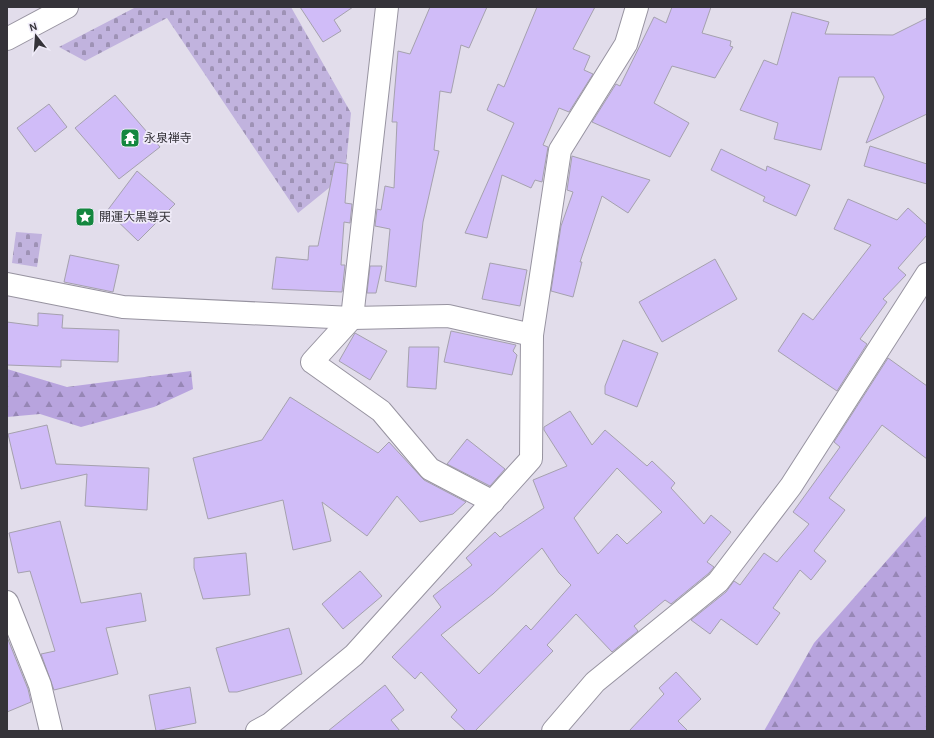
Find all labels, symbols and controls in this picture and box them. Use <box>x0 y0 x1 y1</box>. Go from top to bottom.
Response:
north arrow <box>16 16 56 56</box>
text: N <box>28 20 39 34</box>
temple icon: 永泉禅寺 <box>119 127 141 149</box>
place label: 永泉禅寺 <box>144 131 192 145</box>
place icon: 開運大黒尊天 <box>74 206 96 228</box>
place label: 開運大黒尊天 <box>99 210 171 224</box>

